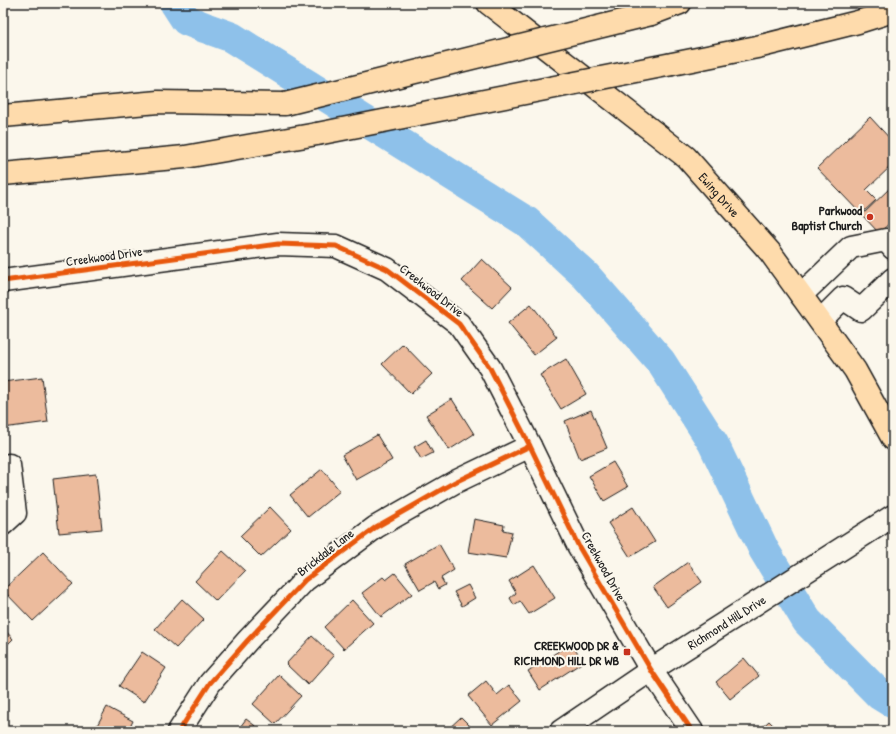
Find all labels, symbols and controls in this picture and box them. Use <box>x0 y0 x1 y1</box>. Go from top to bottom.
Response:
street label: Ewing Drive <box>695 168 744 221</box>
place label: Parkwood Baptist Church <box>792 201 863 235</box>
marker: Parkwood Baptist Church <box>865 212 875 222</box>
street label: Creekwood Drive <box>65 242 143 270</box>
street label: Creekwood Drive <box>396 259 468 321</box>
street label: Brickdale Lane <box>293 524 357 580</box>
street label: Creekwood Drive <box>577 528 631 604</box>
street label: Richmond Hill Drive <box>684 590 769 654</box>
place label: CREEKWOOD DR & RICHMOND HILL DR WB <box>514 636 619 669</box>
marker: CREEKWOOD DR & RICHMOND HILL DR WB <box>622 647 632 657</box>

